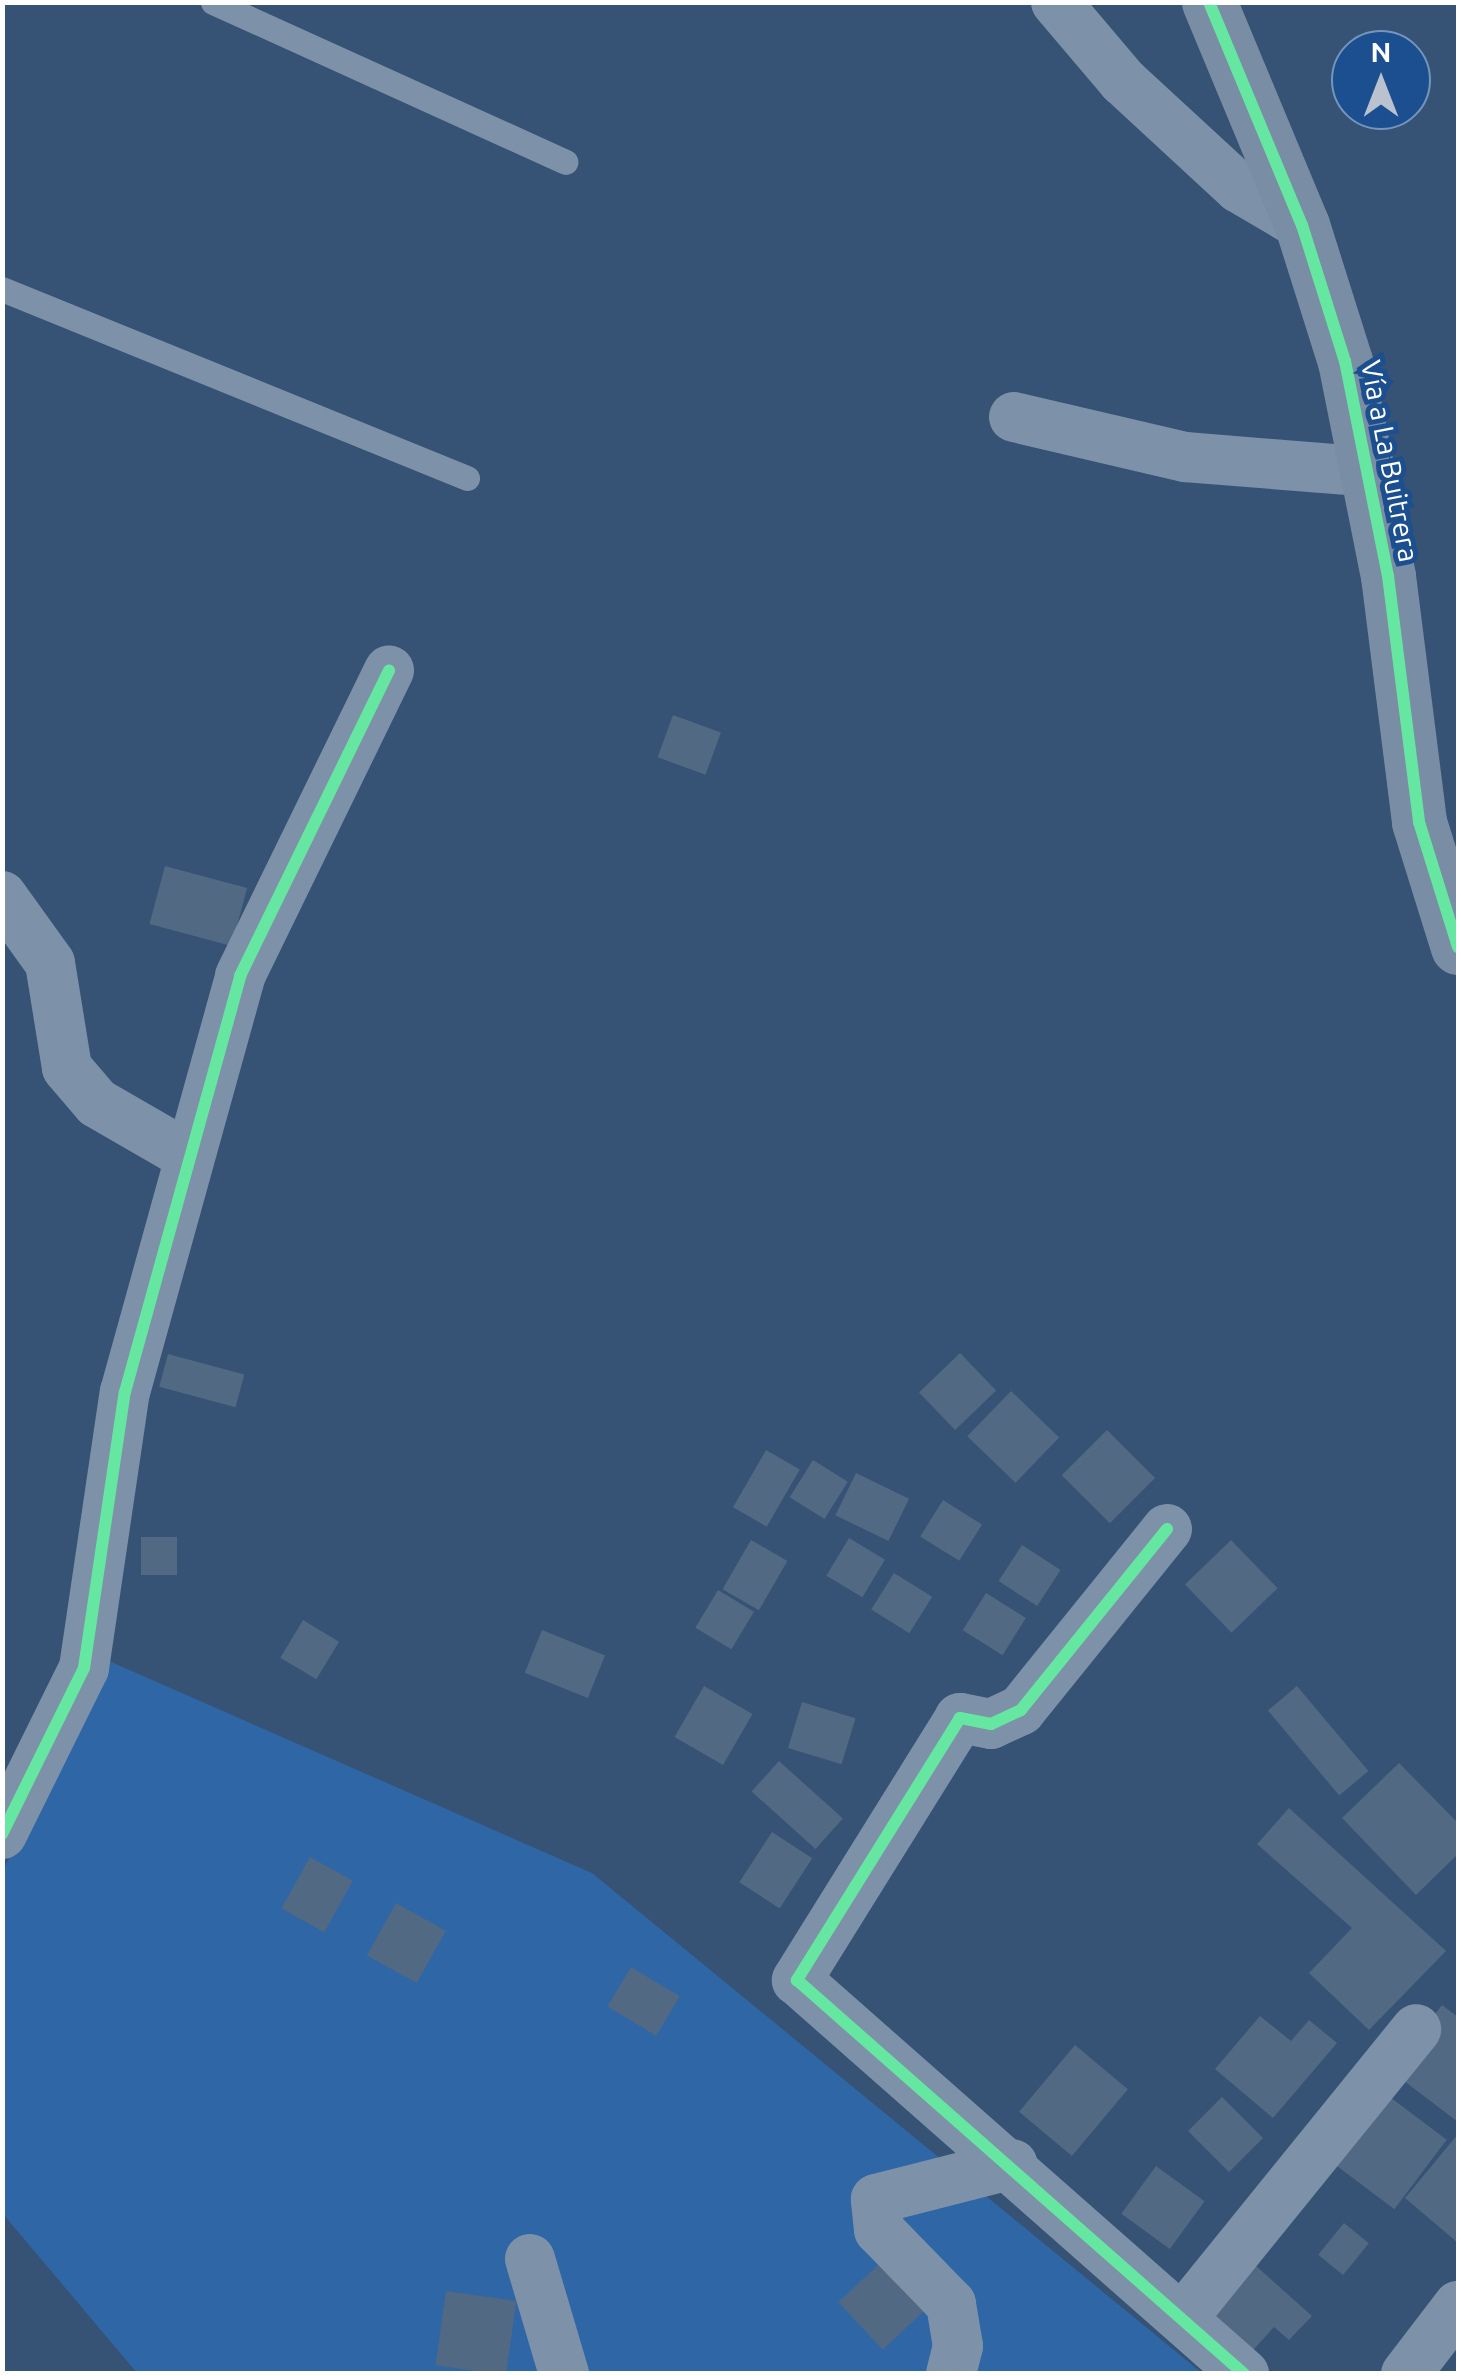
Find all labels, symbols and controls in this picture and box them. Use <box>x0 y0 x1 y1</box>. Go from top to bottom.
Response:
north arrow <box>1331 30 1431 130</box>
text: N <box>1371 36 1391 67</box>
street label: Vía a La Buitrera <box>1354 357 1426 565</box>

